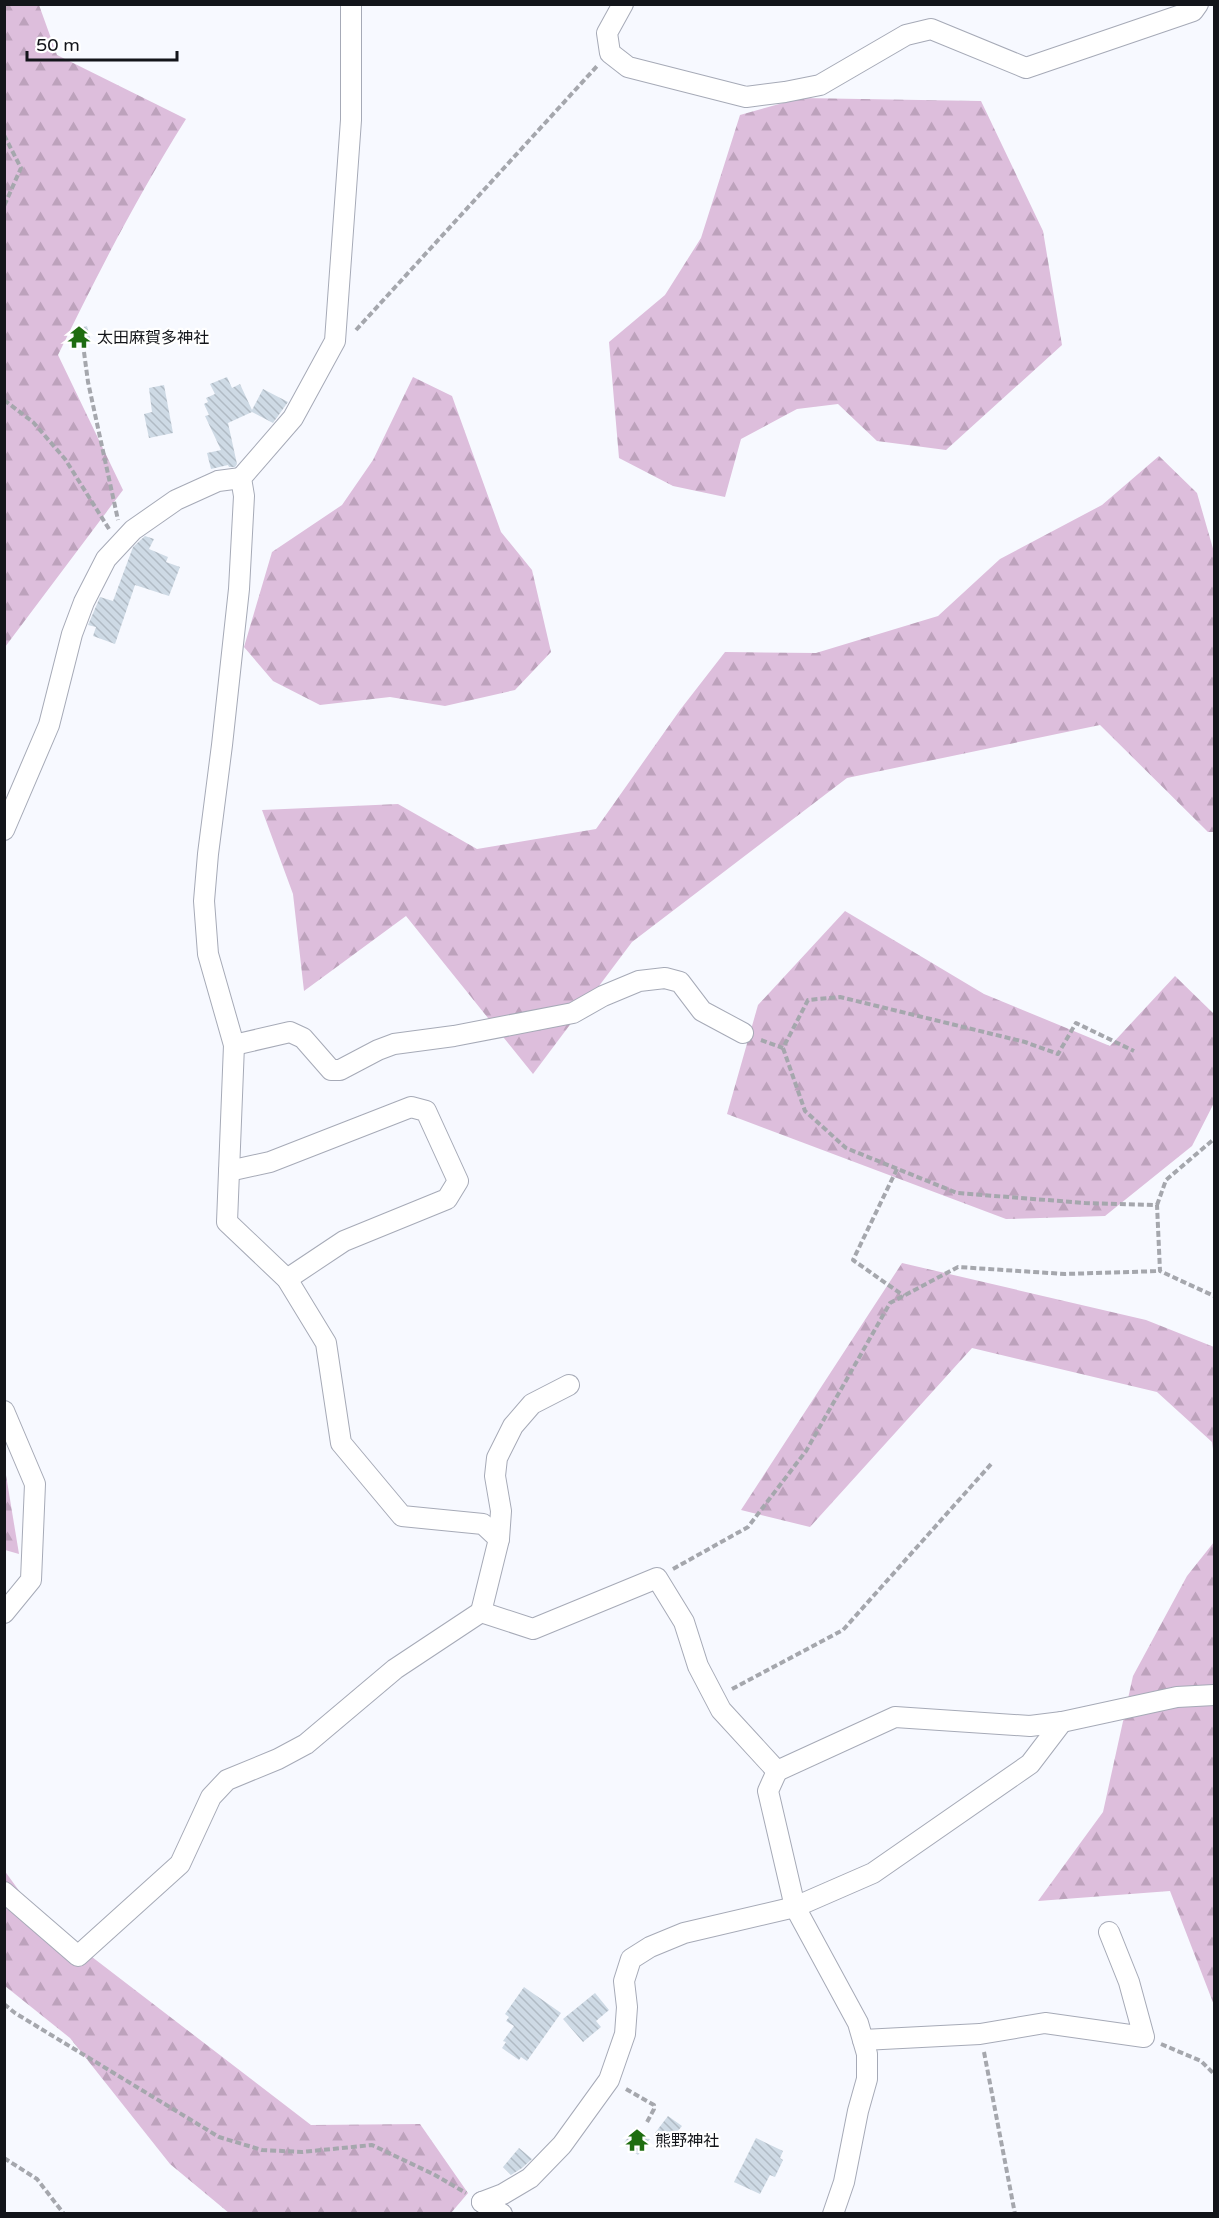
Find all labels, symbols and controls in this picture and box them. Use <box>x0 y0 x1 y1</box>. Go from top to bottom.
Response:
scale bar <box>27 24 177 62</box>
text: 50 m <box>36 34 80 56</box>
temple icon: 太田麻賀多神社 <box>66 324 92 350</box>
place label: 太田麻賀多神社 <box>97 328 209 348</box>
temple icon: 熊野神社 <box>624 2127 650 2153</box>
place label: 熊野神社 <box>655 2131 719 2151</box>

